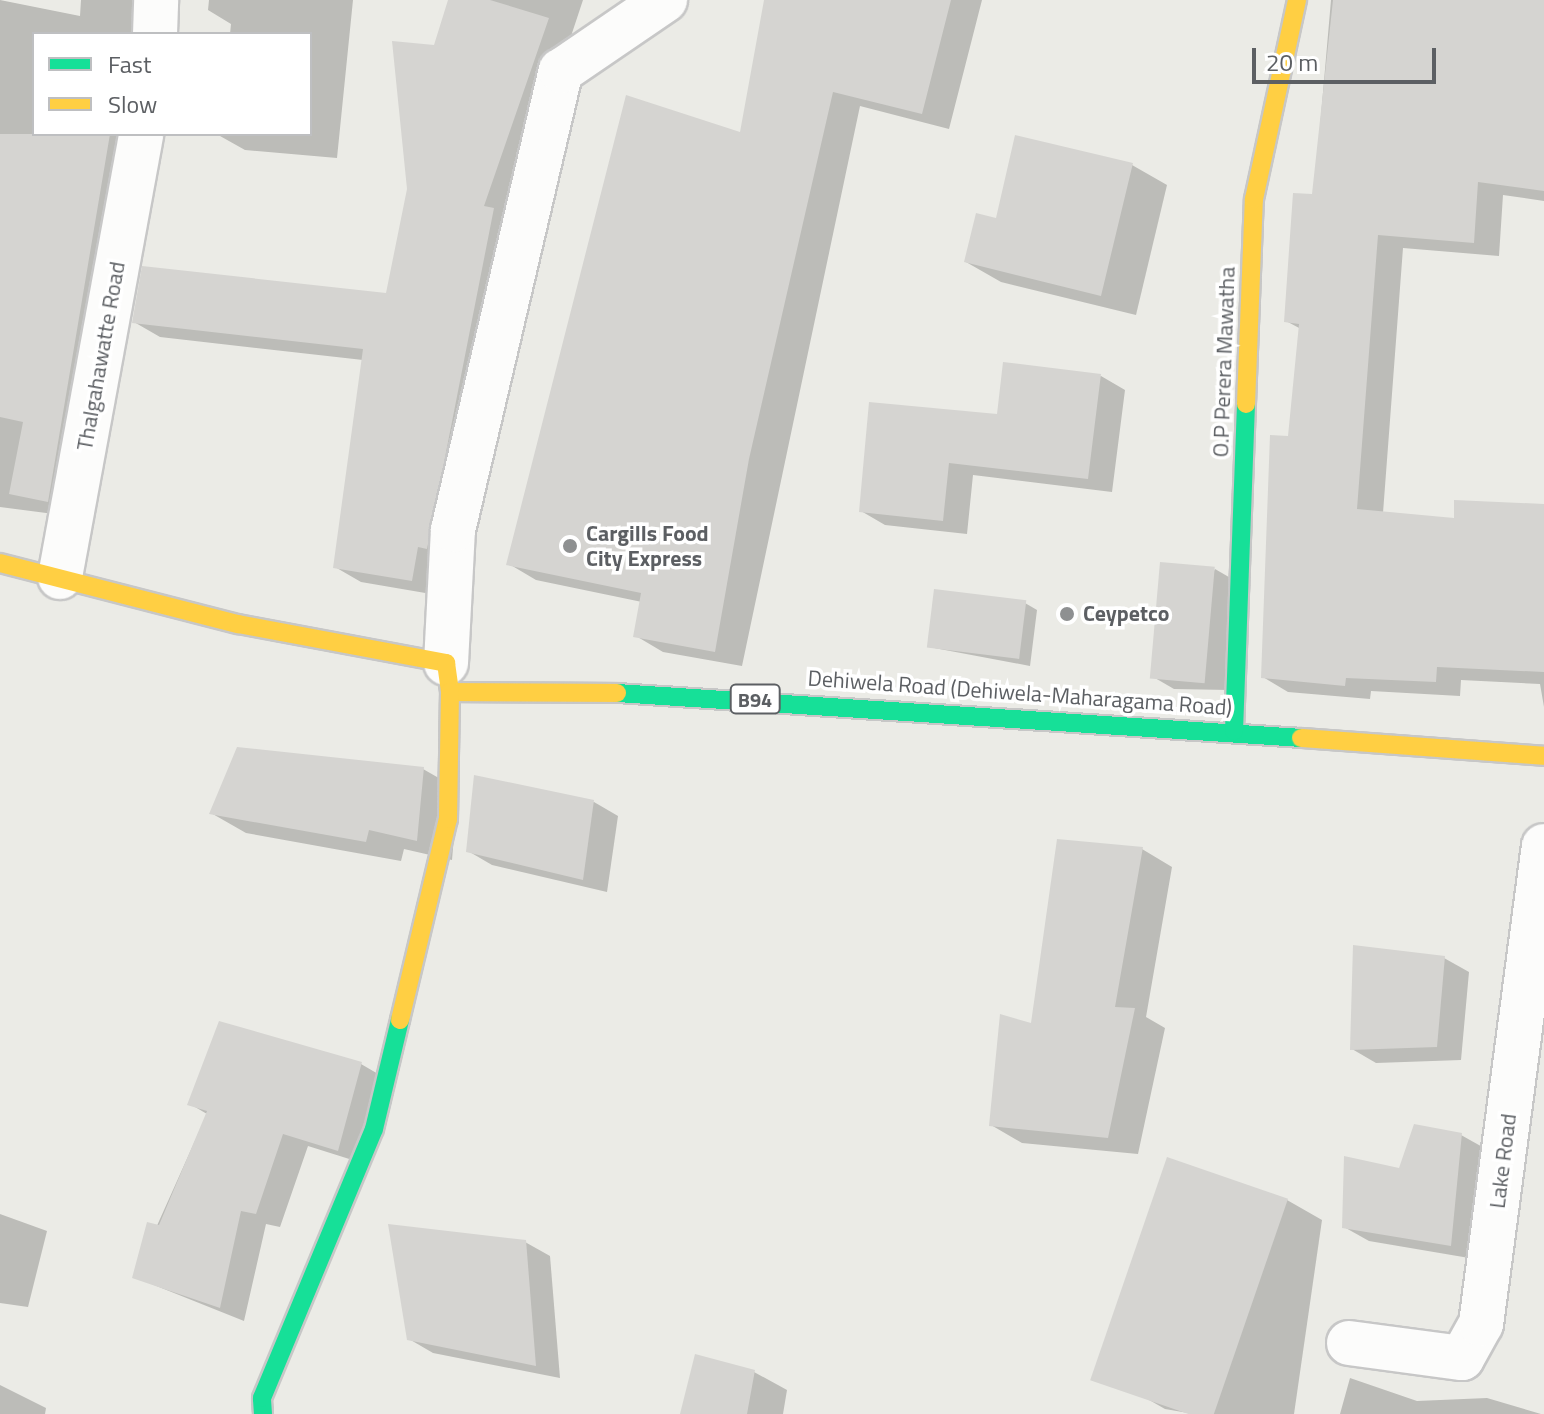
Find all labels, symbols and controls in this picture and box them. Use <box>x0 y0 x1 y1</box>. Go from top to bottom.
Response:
legend <box>32 32 312 136</box>
scale bar <box>1256 32 1440 82</box>
text: 20 m <box>1266 44 1318 80</box>
text: Fast <box>108 46 151 82</box>
text: Slow <box>108 86 157 122</box>
street label: Thalgahawatte Road <box>71 259 131 453</box>
street label: O.P Perera Mawatha <box>1207 266 1241 458</box>
place label: Cargills Food City Express <box>586 520 709 572</box>
marker: Cargills Food City Express <box>561 537 579 555</box>
place label: Ceypetco <box>1083 601 1169 627</box>
marker: Ceypetco <box>1058 605 1076 623</box>
street label: Dehiwela Road (Dehiwela-Maharagama Road) <box>807 665 1233 721</box>
road number: B94 <box>729 683 781 715</box>
street label: Lake Road <box>1484 1112 1522 1210</box>

